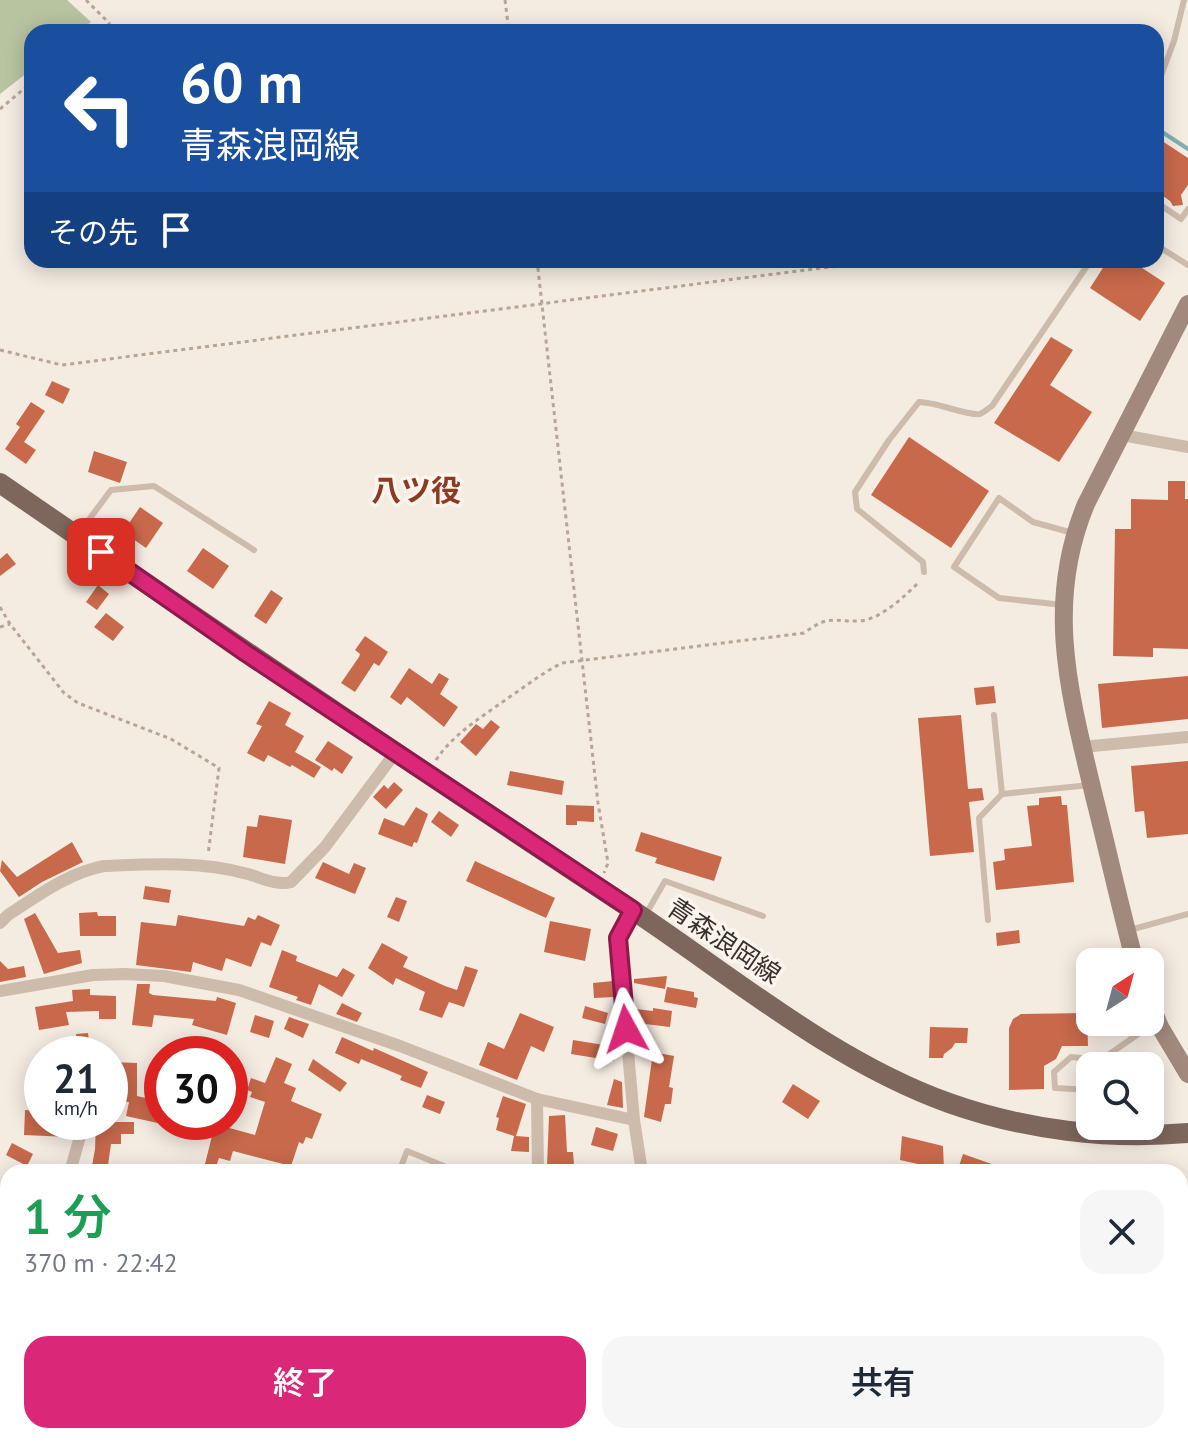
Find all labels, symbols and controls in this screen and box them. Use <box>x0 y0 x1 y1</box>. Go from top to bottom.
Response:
text: 60 m <box>180 46 303 118</box>
icon: left <box>48 56 152 160</box>
text: 青森浪岡線 <box>180 121 360 168</box>
icon: arrive <box>154 208 198 252</box>
text: その先 <box>48 212 138 251</box>
district label: 八ツ役 <box>371 470 461 509</box>
pin <box>67 518 135 586</box>
icon: arrive <box>79 530 123 574</box>
street label: 青森浪岡線 <box>661 891 787 991</box>
north arrow <box>1076 948 1164 1036</box>
map controls <box>1076 948 1164 1140</box>
position arrow <box>584 987 668 1071</box>
speed limit sign: 30 <box>144 1036 248 1140</box>
text: 21 <box>53 1052 99 1104</box>
button: search <box>1076 1052 1164 1140</box>
text: km/h <box>54 1095 98 1121</box>
text: 1 分 <box>24 1185 111 1247</box>
button: close <box>1080 1190 1164 1274</box>
text: 370 m · 22:42 <box>24 1246 178 1279</box>
button: 終了 <box>24 1336 586 1428</box>
button: 共有 <box>602 1336 1164 1428</box>

